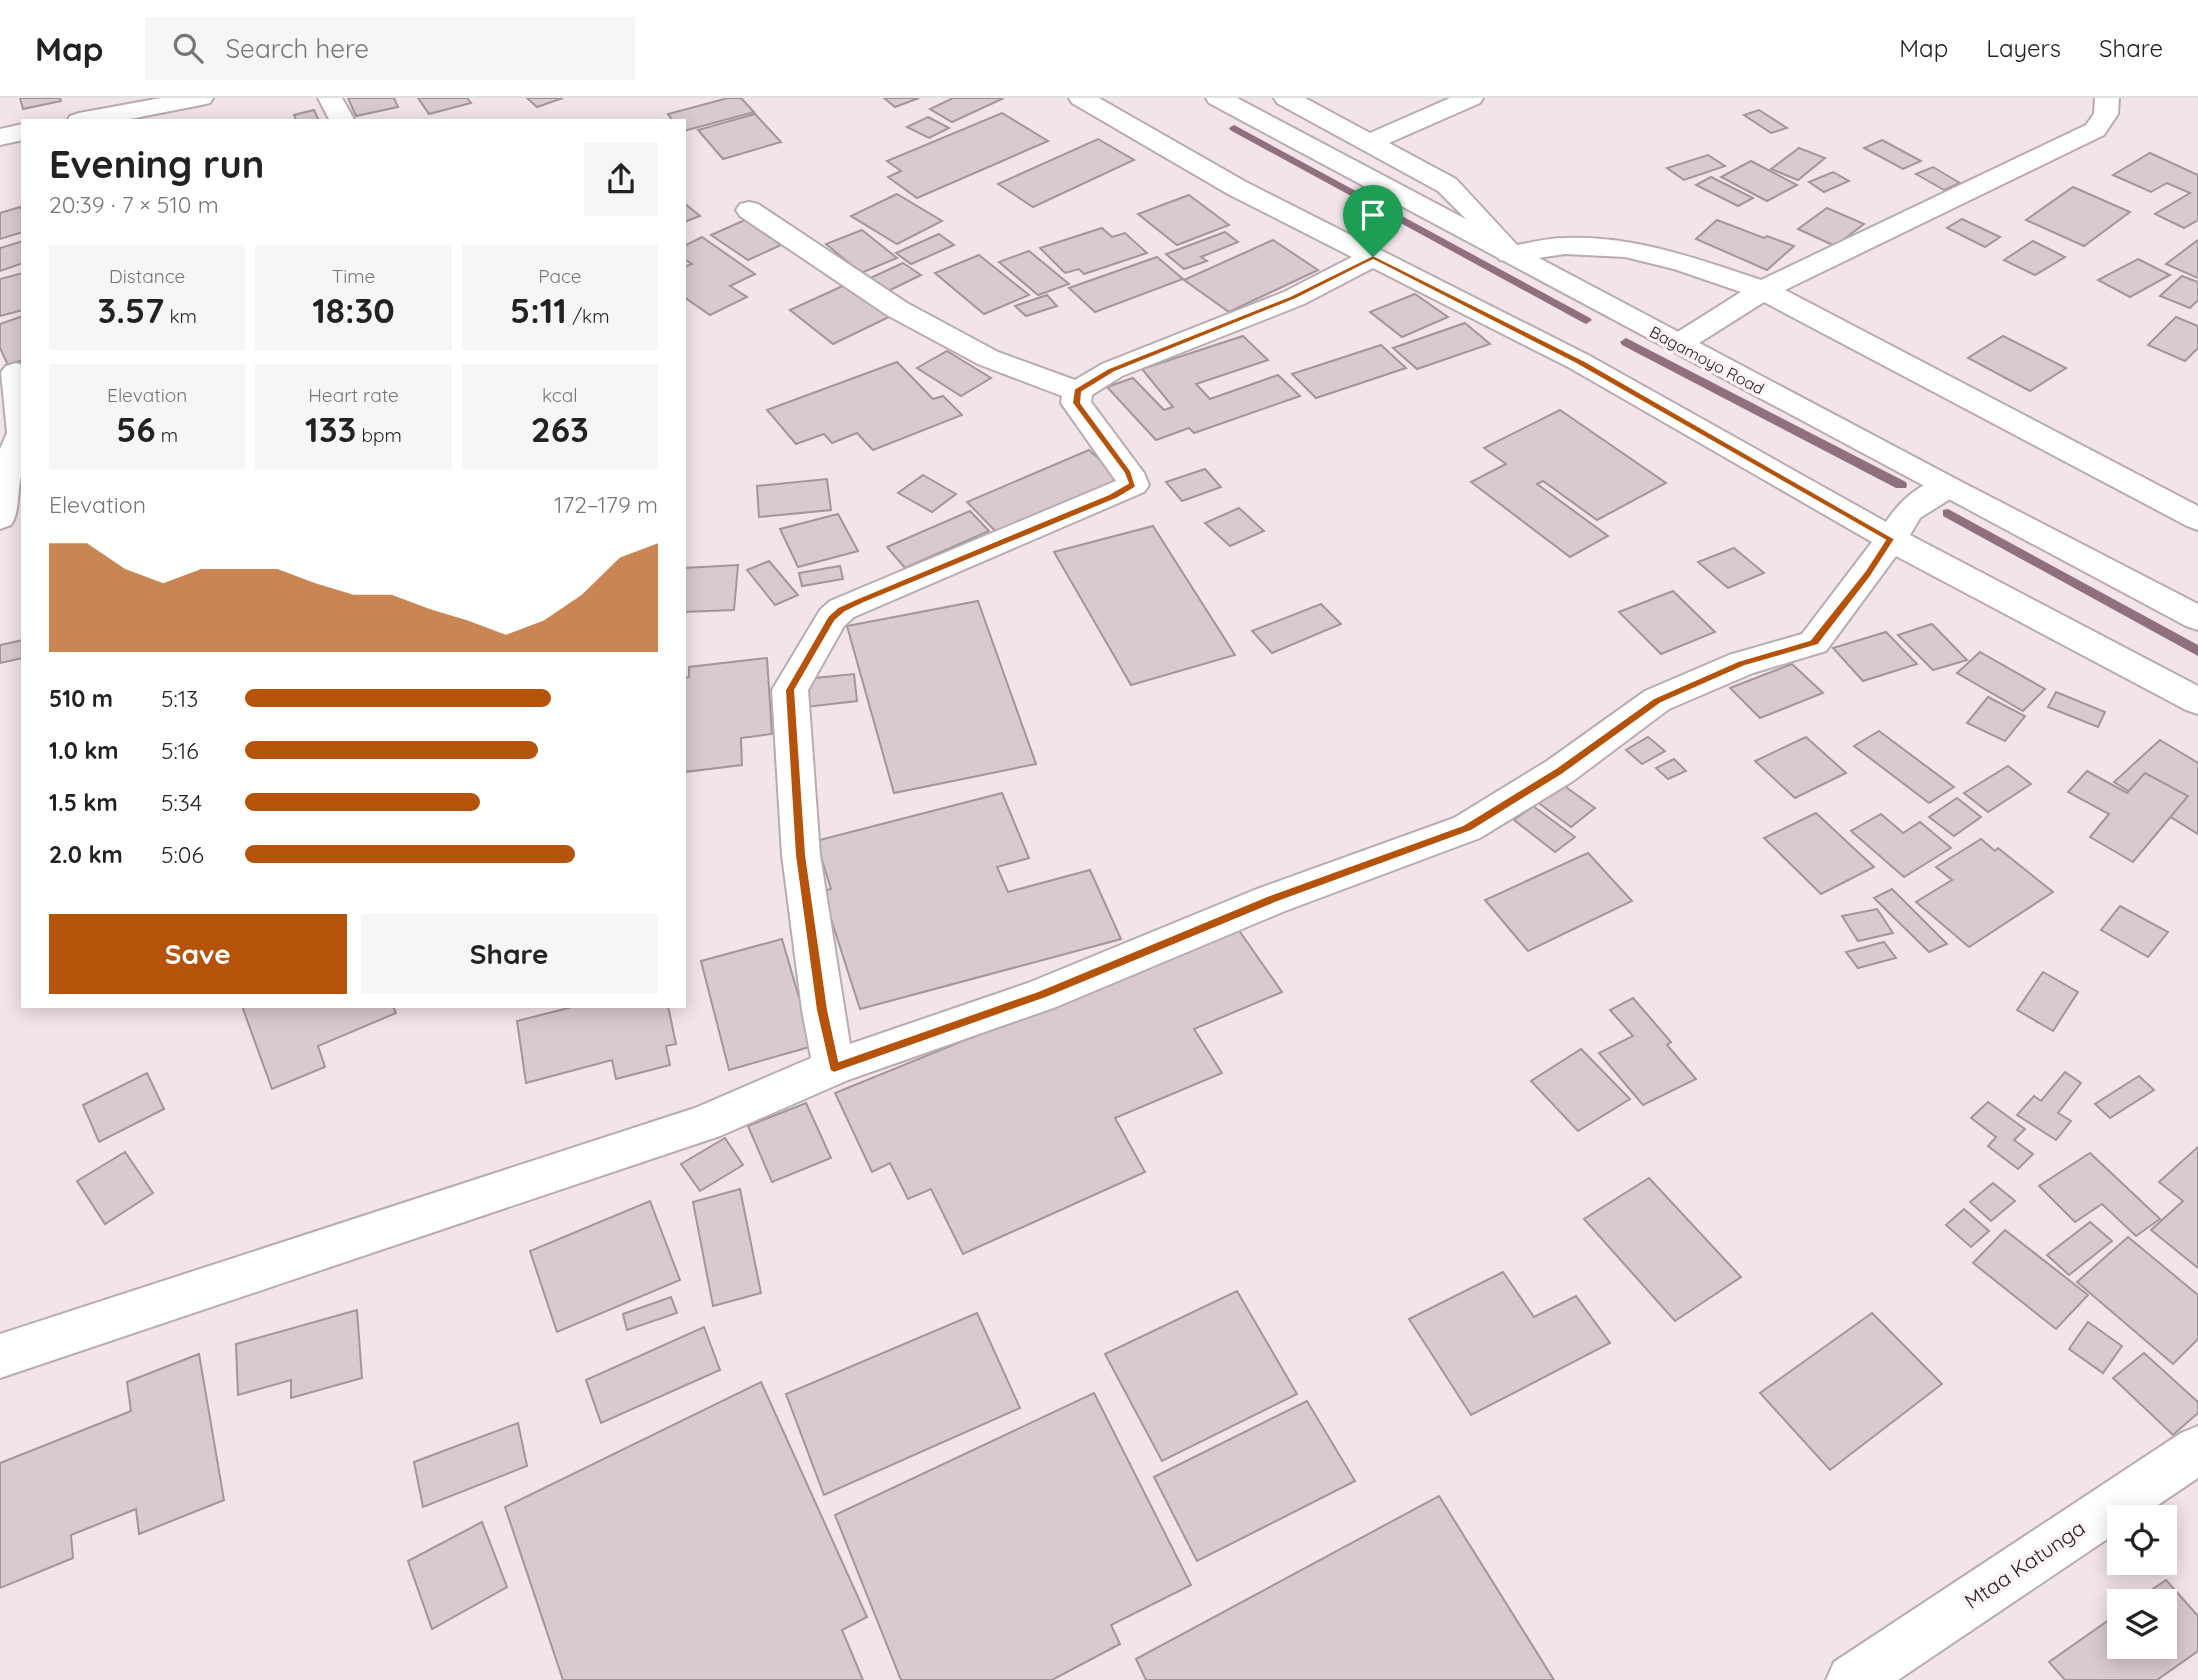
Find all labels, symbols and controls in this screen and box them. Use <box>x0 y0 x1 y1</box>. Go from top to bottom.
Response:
search box <box>145 17 635 80</box>
text: Map <box>35 28 103 69</box>
icon: search <box>169 29 207 67</box>
text: Search here <box>225 32 369 65</box>
text: Map <box>1899 33 1948 63</box>
text: Layers <box>1986 33 2061 63</box>
text: Share <box>2099 33 2163 63</box>
text: Evening run <box>49 140 264 188</box>
button: share <box>584 142 658 216</box>
pin <box>1343 185 1403 257</box>
text: 20:39 · 7 × 510 m <box>49 190 219 219</box>
icon: arrive <box>1354 196 1392 234</box>
text: Distance <box>109 264 185 288</box>
text: Time <box>332 264 375 288</box>
text: Pace <box>538 264 581 288</box>
text: 3.57 <box>97 288 164 332</box>
text: 18:30 <box>312 288 395 332</box>
text: 5:11 <box>510 288 567 332</box>
text: km <box>164 304 197 328</box>
text: /km <box>567 304 610 328</box>
street label: Bagamoyo Road <box>1646 321 1768 399</box>
text: Elevation <box>107 383 187 407</box>
text: Heart rate <box>308 383 399 407</box>
text: kcal <box>542 383 578 407</box>
text: 56 <box>116 407 156 451</box>
text: 133 <box>305 407 356 451</box>
text: 263 <box>531 407 589 451</box>
text: m <box>156 423 178 447</box>
text: bpm <box>356 423 402 447</box>
text: Elevation <box>49 490 146 519</box>
text: 172–179 m <box>554 490 658 519</box>
text: 510 m <box>49 684 113 713</box>
text: 5:13 <box>161 684 198 713</box>
text: 1.0 km <box>49 736 119 765</box>
text: 5:16 <box>161 736 199 765</box>
text: 1.5 km <box>49 788 118 817</box>
text: 5:34 <box>161 788 202 817</box>
text: 2.0 km <box>49 840 123 869</box>
text: 5:06 <box>161 840 204 869</box>
button: Save <box>49 914 347 994</box>
button: Share <box>361 914 658 994</box>
map controls <box>2107 1505 2177 1659</box>
button: locate <box>2107 1505 2177 1575</box>
street label: Mtaa Katunga <box>1959 1514 2090 1614</box>
button: layers <box>2107 1589 2177 1659</box>

